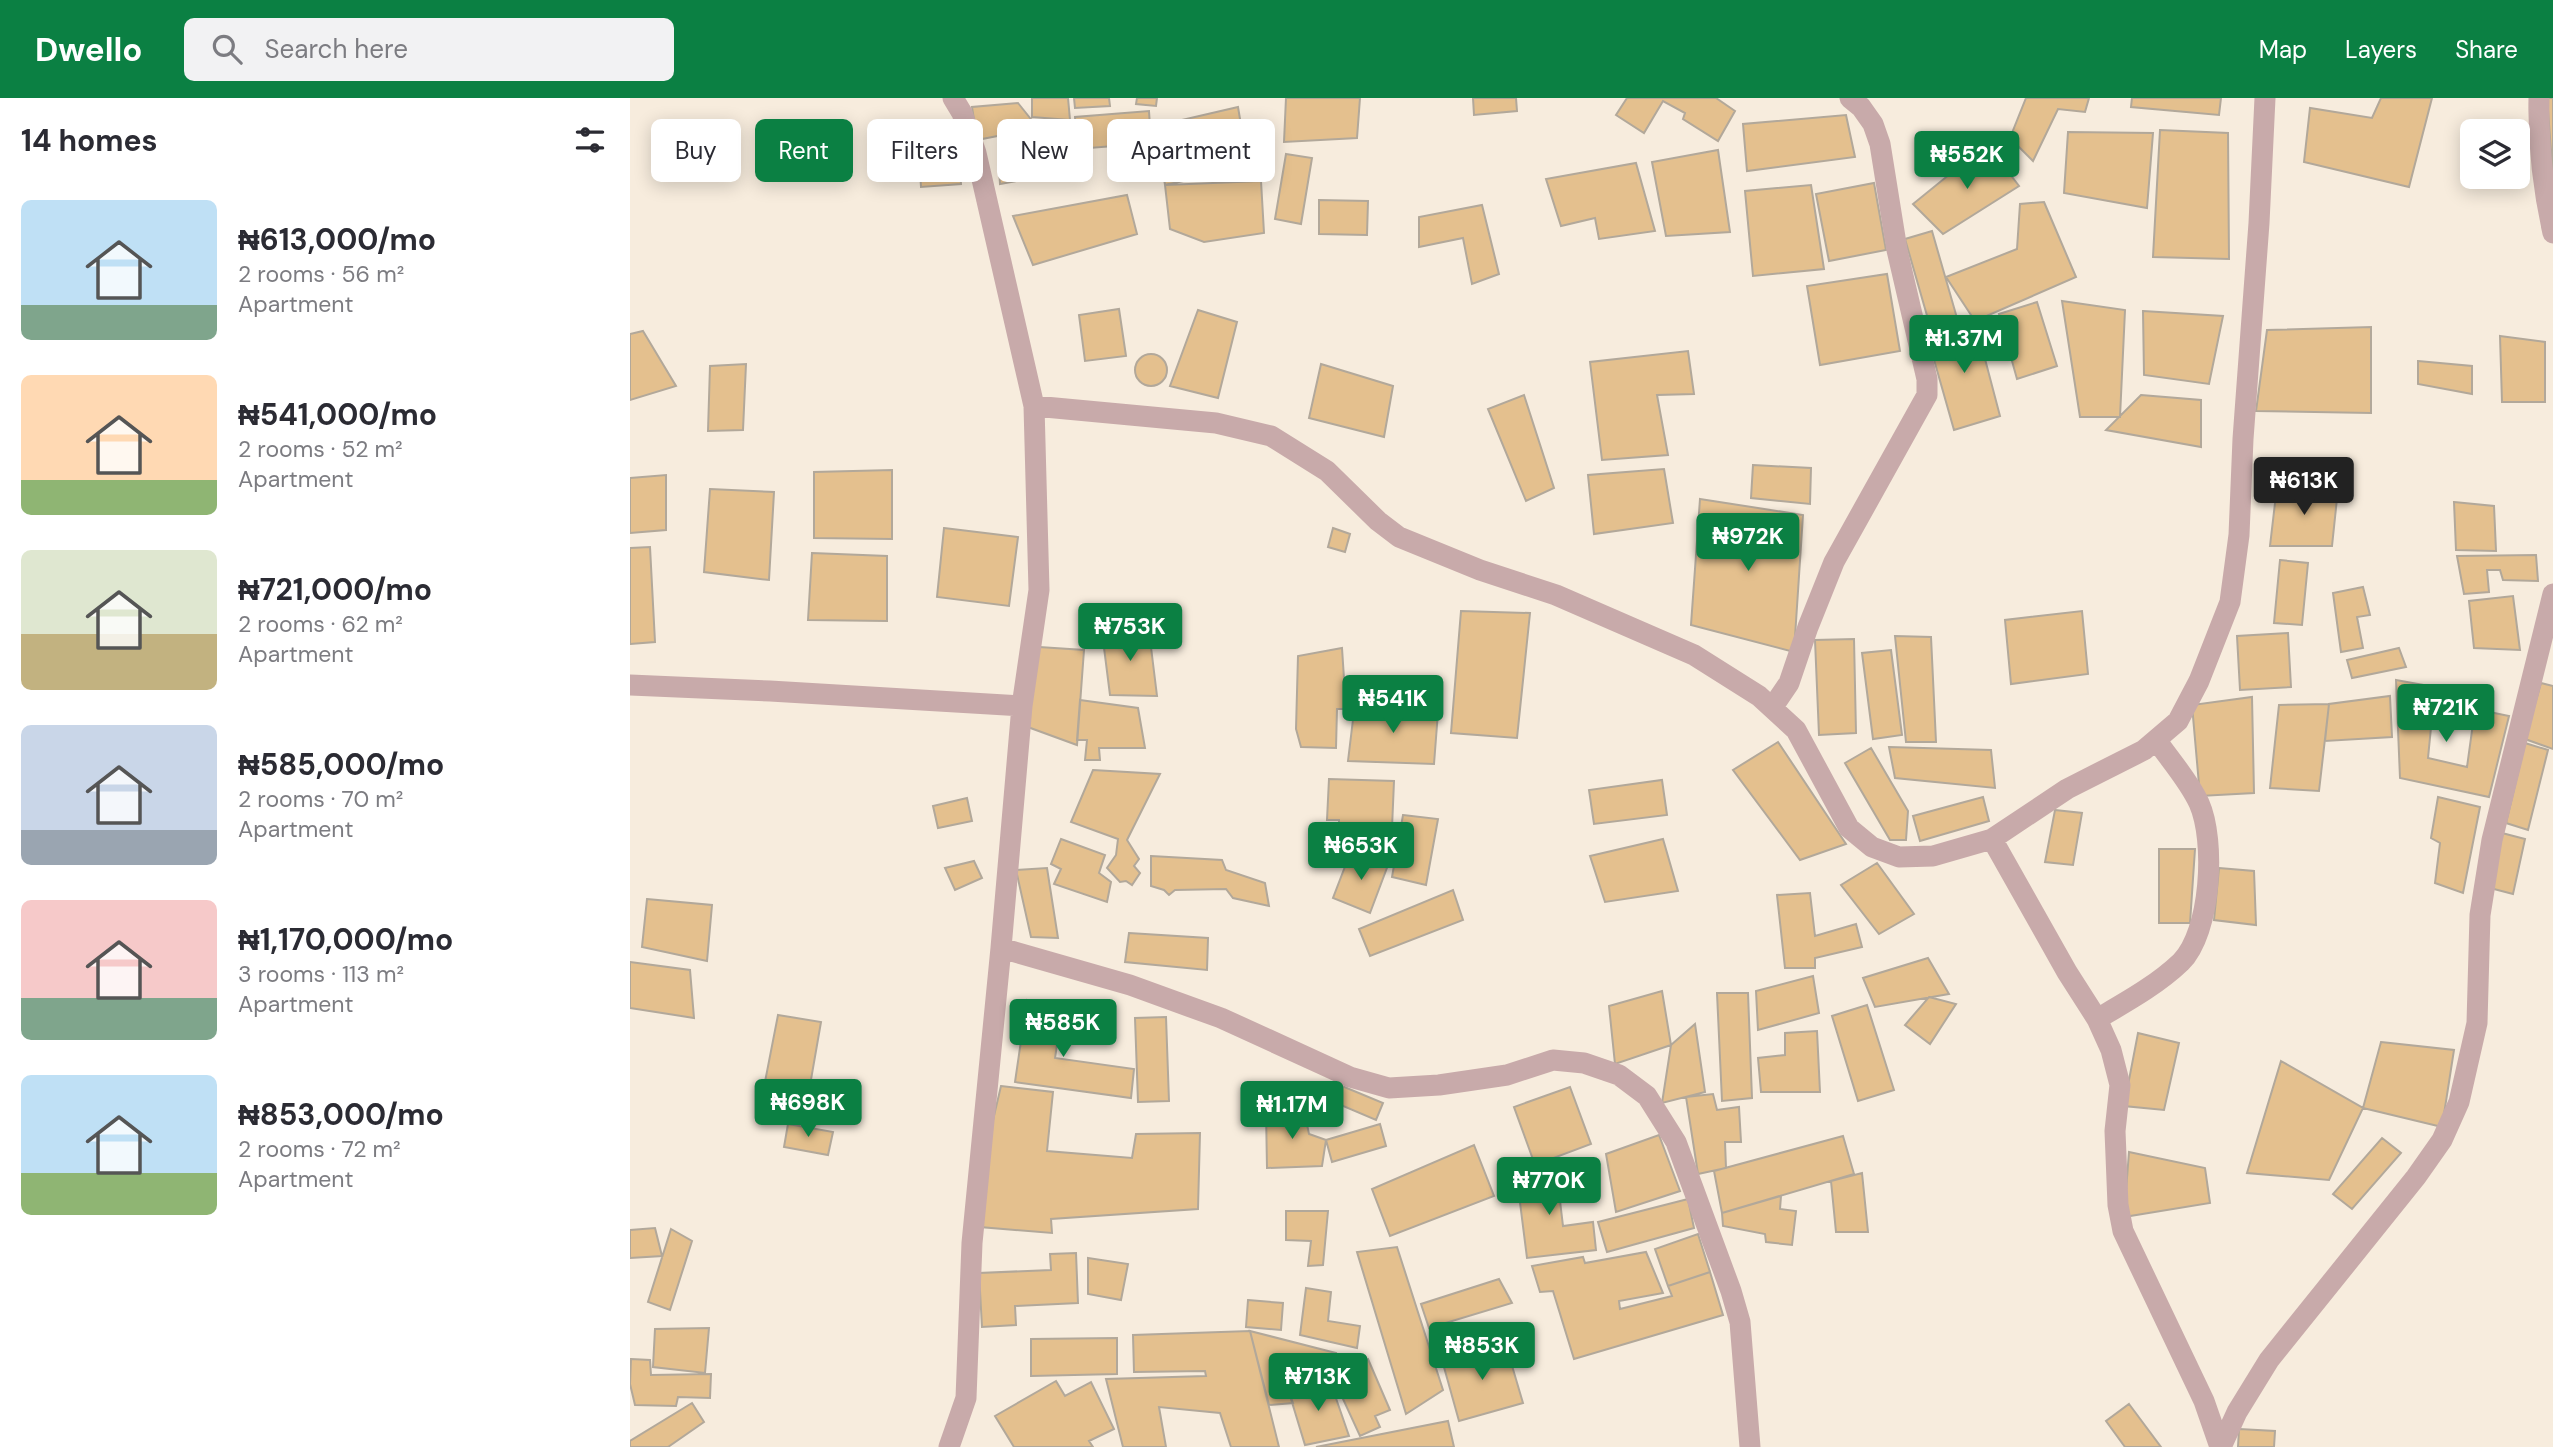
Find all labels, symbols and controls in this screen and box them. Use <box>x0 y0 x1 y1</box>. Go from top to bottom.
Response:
search box <box>184 18 674 81</box>
text: Dwello <box>35 28 142 71</box>
icon: search <box>208 30 246 68</box>
text: Search here <box>264 32 408 66</box>
text: Map <box>2259 34 2307 65</box>
text: Layers <box>2345 34 2417 65</box>
text: Share <box>2455 34 2518 65</box>
chip: Buy <box>651 119 741 182</box>
chip: Rent <box>755 119 853 182</box>
chip: Filters <box>867 119 983 182</box>
chip: New <box>997 119 1093 182</box>
chip: Apartment <box>1107 119 1275 182</box>
map controls <box>2460 119 2530 189</box>
button: layers <box>2460 119 2530 189</box>
text: 14 homes <box>21 121 158 160</box>
icon: filters <box>571 121 609 159</box>
pin: ₦552K <box>1918 132 2016 191</box>
text: ₦552K <box>1930 139 2004 169</box>
text: ₦613,000/mo <box>238 220 436 259</box>
icon: home <box>77 228 161 312</box>
text: 2 rooms · 56 m² <box>238 259 404 289</box>
text: Apartment <box>238 289 353 319</box>
pin: ₦1.37M <box>1907 316 2021 375</box>
text: ₦1.37M <box>1925 323 2003 353</box>
text: ₦541,000/mo <box>238 395 437 434</box>
icon: home <box>77 403 161 487</box>
text: 2 rooms · 52 m² <box>238 434 403 464</box>
pin: ₦613K <box>2255 458 2353 517</box>
text: Apartment <box>238 464 353 494</box>
text: ₦613K <box>2270 465 2338 495</box>
pin: ₦972K <box>1699 514 1797 573</box>
text: ₦972K <box>1712 521 1784 551</box>
text: ₦721,000/mo <box>238 570 432 609</box>
icon: home <box>77 578 161 662</box>
pin: ₦753K <box>1081 603 1179 663</box>
text: 2 rooms · 62 m² <box>238 609 403 639</box>
text: ₦753K <box>1094 611 1166 641</box>
text: Apartment <box>238 639 353 669</box>
pin: ₦541K <box>1344 676 1442 735</box>
text: ₦541K <box>1358 683 1428 713</box>
pin: ₦721K <box>2397 684 2495 744</box>
text: ₦721K <box>2413 692 2479 722</box>
text: ₦585,000/mo <box>238 745 444 784</box>
icon: home <box>77 753 161 837</box>
text: 2 rooms · 70 m² <box>238 784 403 814</box>
text: Apartment <box>238 814 353 844</box>
pin: ₦653K <box>1312 822 1410 882</box>
text: ₦653K <box>1324 830 1398 860</box>
text: ₦1,170,000/mo <box>238 920 453 959</box>
icon: home <box>77 928 161 1012</box>
text: 3 rooms · 113 m² <box>238 959 404 989</box>
text: Apartment <box>238 989 353 1019</box>
pin: ₦585K <box>1014 1000 1112 1059</box>
text: ₦585K <box>1026 1007 1100 1037</box>
pin: ₦698K <box>759 1080 857 1139</box>
pin: ₦1.17M <box>1235 1082 1349 1141</box>
text: ₦698K <box>771 1087 845 1117</box>
text: ₦1.17M <box>1256 1089 1328 1119</box>
text: ₦853,000/mo <box>238 1095 444 1134</box>
icon: home <box>77 1103 161 1187</box>
text: 2 rooms · 72 m² <box>238 1134 401 1164</box>
pin: ₦770K <box>1500 1158 1598 1217</box>
text: Apartment <box>238 1164 353 1194</box>
text: ₦770K <box>1513 1165 1585 1195</box>
pin: ₦853K <box>1433 1322 1531 1382</box>
text: ₦853K <box>1445 1330 1519 1360</box>
pin: ₦713K <box>1269 1354 1367 1413</box>
text: ₦713K <box>1285 1361 1351 1391</box>

